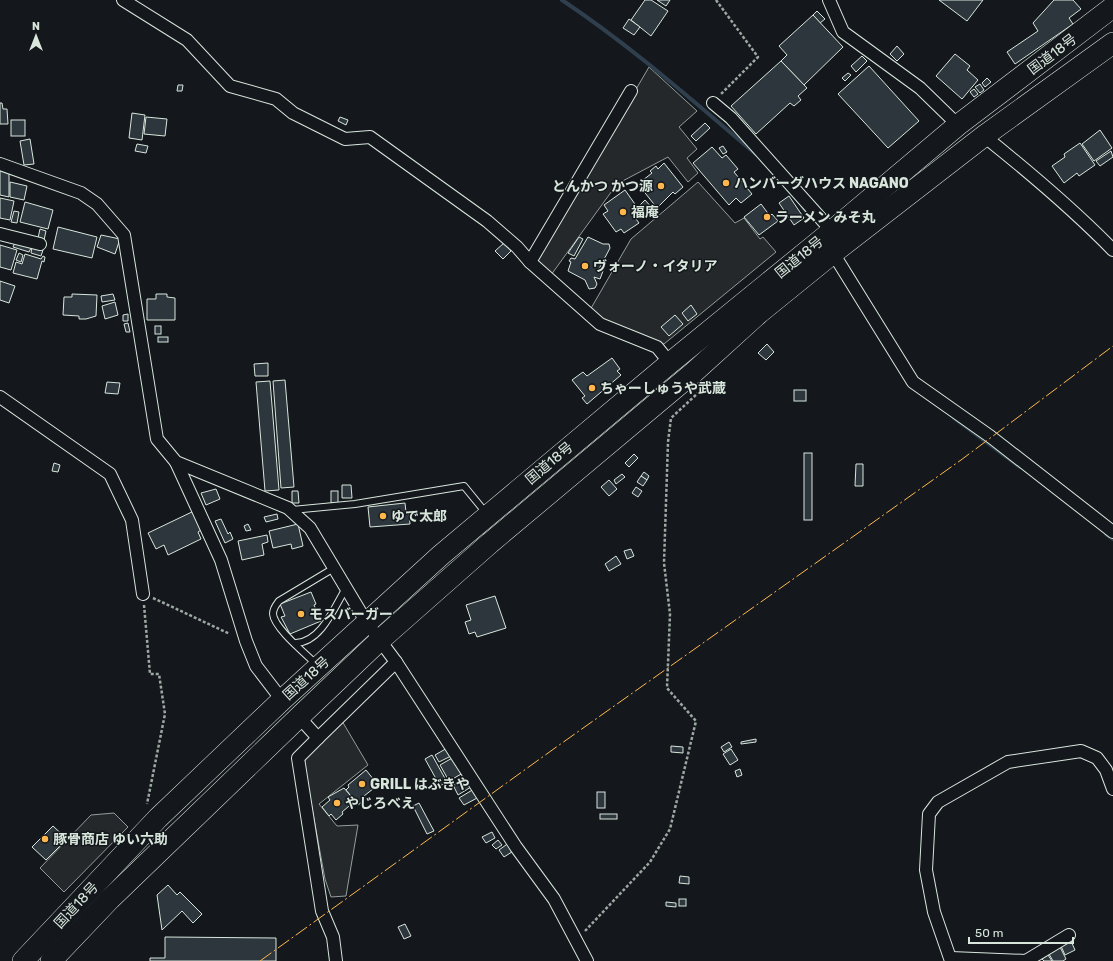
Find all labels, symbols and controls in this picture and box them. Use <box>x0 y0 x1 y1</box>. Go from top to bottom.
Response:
north arrow <box>16 16 56 56</box>
text: N <box>32 20 40 33</box>
street label: 国道18号 <box>1024 30 1080 78</box>
place label: ハンバーグハウス NAGANO <box>734 175 909 192</box>
place label: とんかつ かつ源 <box>552 178 653 195</box>
marker: ハンバーグハウス NAGANO <box>721 178 731 188</box>
marker: とんかつ かつ源 <box>656 181 666 191</box>
place label: 福庵 <box>631 204 659 221</box>
marker: 福庵 <box>618 207 628 217</box>
place label: ラーメン みそ丸 <box>775 209 875 226</box>
marker: ラーメン みそ丸 <box>762 212 772 222</box>
street label: 国道18号 <box>772 233 827 282</box>
place label: ヴォーノ・イタリア <box>593 258 718 275</box>
marker: ヴォーノ・イタリア <box>580 261 590 271</box>
place label: ちゃーしゅうや武蔵 <box>600 380 726 397</box>
marker: ちゃーしゅうや武蔵 <box>587 383 597 393</box>
street label: 国道18号 <box>522 439 577 488</box>
place label: ゆで太郎 <box>391 508 447 525</box>
marker: ゆで太郎 <box>378 511 388 521</box>
place label: モスバーガー <box>309 606 393 623</box>
marker: モスバーガー <box>296 609 306 619</box>
street label: 国道18号 <box>280 653 333 704</box>
place label: GRILL はぶきや <box>370 776 470 793</box>
marker: GRILL はぶきや <box>357 779 367 789</box>
place label: やじろべえ <box>345 795 415 812</box>
marker: やじろべえ <box>332 798 342 808</box>
place label: 豚骨商店 ゆい六助 <box>53 831 168 848</box>
marker: 豚骨商店 ゆい六助 <box>40 834 50 844</box>
street label: 国道18号 <box>51 879 102 932</box>
scale bar <box>969 919 1073 945</box>
text: 50 m <box>975 926 1003 940</box>

